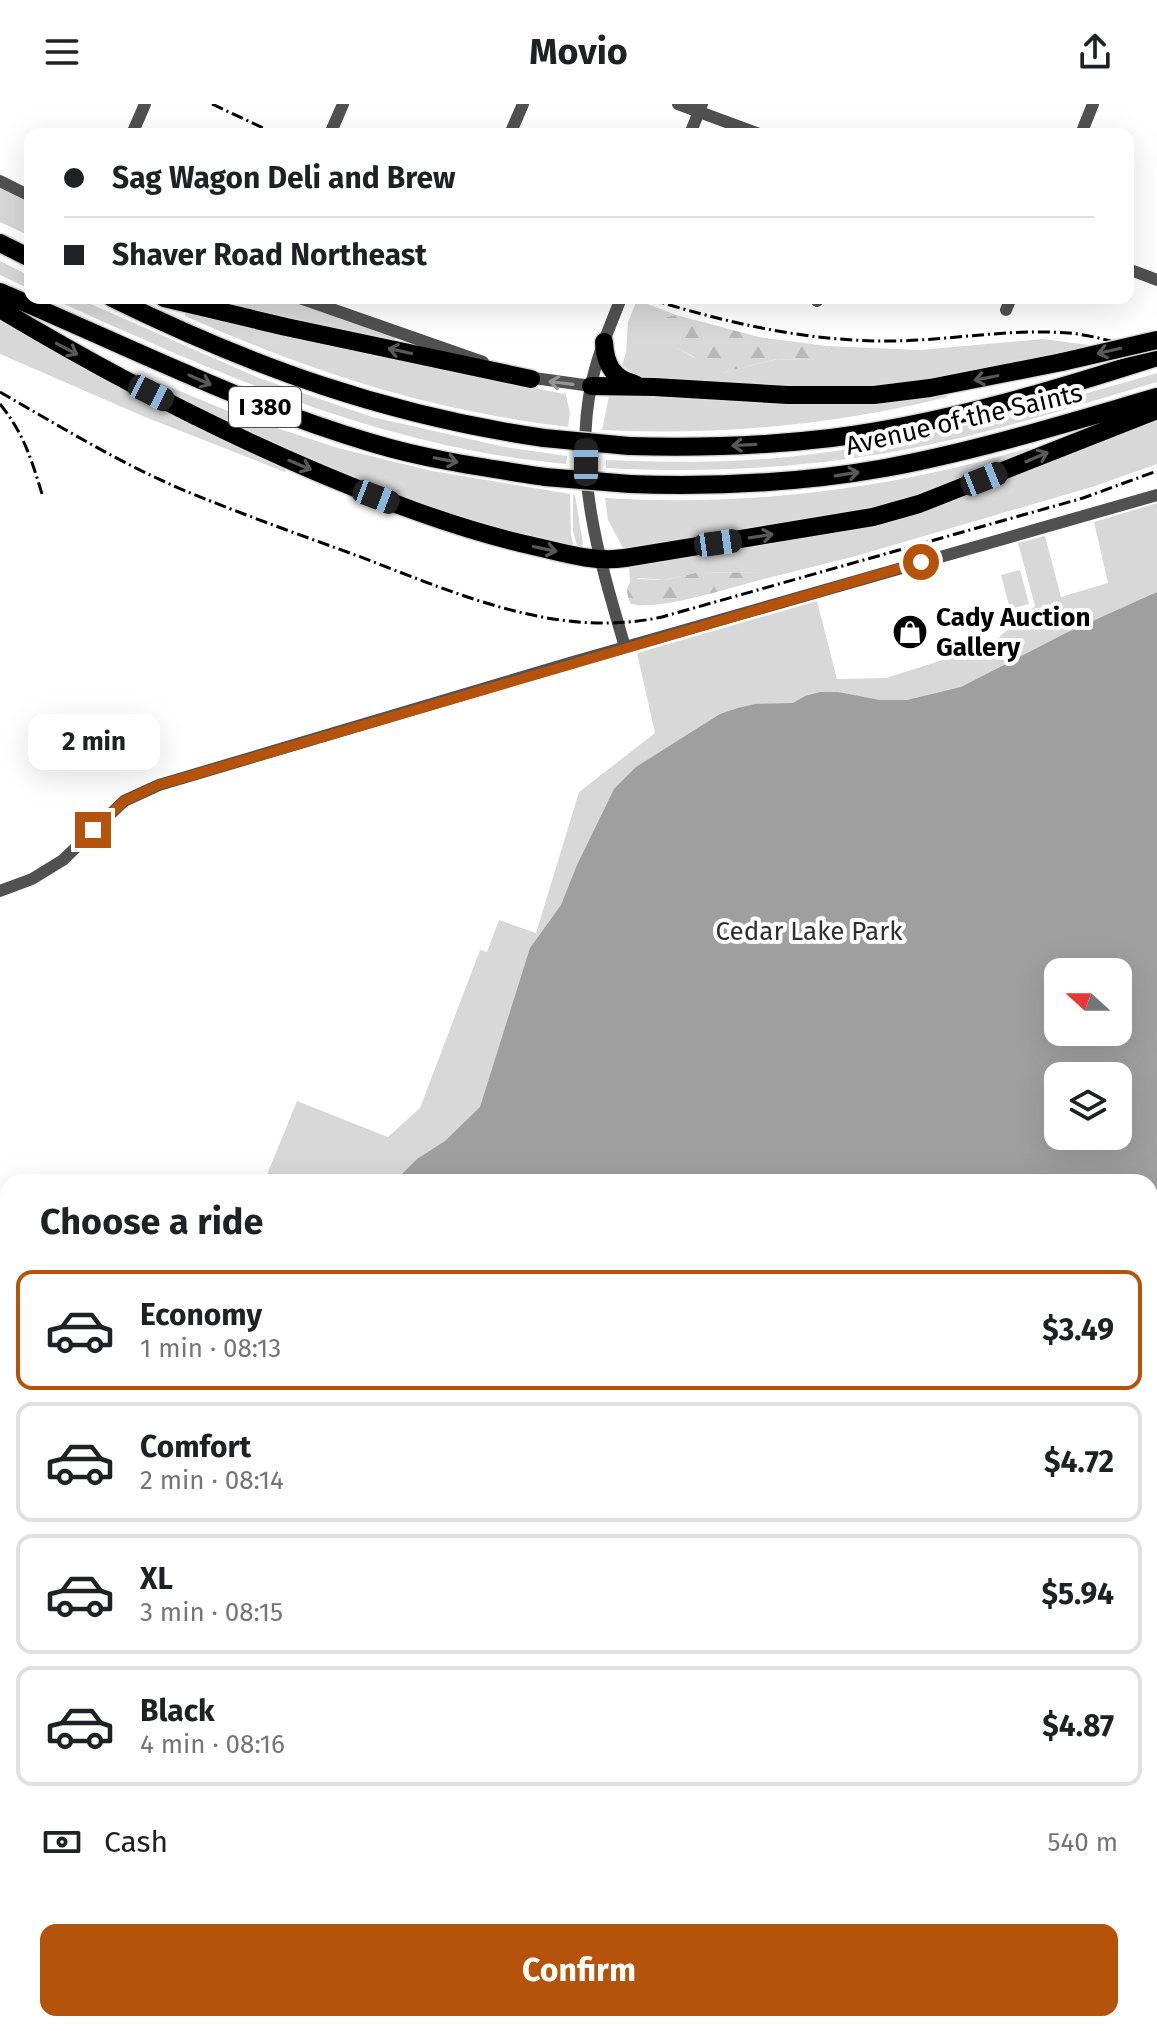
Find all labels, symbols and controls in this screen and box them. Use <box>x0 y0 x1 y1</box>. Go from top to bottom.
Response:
icon: menu <box>40 30 84 74</box>
text: Movio <box>529 30 628 74</box>
icon: share <box>1073 30 1117 74</box>
text: Sag Wagon Deli and Brew <box>112 160 456 196</box>
text: Shaver Road Northeast <box>112 237 427 273</box>
one-way arrow <box>55 341 79 357</box>
one-way arrow <box>388 343 413 358</box>
one-way arrow <box>1097 344 1123 359</box>
car <box>124 371 178 415</box>
one-way arrow <box>973 372 999 387</box>
one-way arrow <box>187 373 211 388</box>
one-way arrow <box>549 375 574 390</box>
street label: Avenue of the Saints <box>843 377 1086 462</box>
road number: I 380 <box>229 387 301 427</box>
car <box>574 438 598 486</box>
one-way arrow <box>731 438 758 453</box>
one-way arrow <box>1024 448 1049 463</box>
one-way arrow <box>433 454 458 469</box>
one-way arrow <box>287 458 312 473</box>
car <box>957 459 1011 499</box>
one-way arrow <box>834 466 860 481</box>
car <box>349 477 403 517</box>
car <box>693 528 743 558</box>
one-way arrow <box>748 528 773 543</box>
one-way arrow <box>532 542 558 557</box>
route start <box>903 544 939 580</box>
place label: Cady Auction Gallery <box>936 602 1090 663</box>
shop icon: Cady Auction Gallery <box>891 613 929 651</box>
callout: 2 min <box>27 714 159 770</box>
text: 2 min <box>62 726 126 757</box>
route end <box>75 812 111 848</box>
park label: Cedar Lake Park <box>716 916 903 947</box>
north arrow <box>1044 958 1132 1046</box>
map controls <box>1044 958 1132 1150</box>
button: layers <box>1044 1062 1132 1150</box>
text: Choose a ride <box>40 1200 263 1244</box>
icon: car <box>44 1294 116 1366</box>
text: Economy <box>140 1297 262 1333</box>
text: $3.49 <box>1042 1312 1114 1348</box>
text: 1 min · 08:13 <box>140 1333 281 1364</box>
icon: car <box>44 1426 116 1498</box>
text: Comfort <box>140 1429 251 1465</box>
text: $4.72 <box>1044 1444 1114 1480</box>
text: 2 min · 08:14 <box>140 1465 284 1496</box>
icon: car <box>44 1558 116 1630</box>
text: XL <box>140 1561 173 1597</box>
text: $5.94 <box>1041 1576 1114 1612</box>
text: 3 min · 08:15 <box>140 1597 283 1628</box>
icon: car <box>44 1690 116 1762</box>
text: Black <box>140 1693 215 1729</box>
text: $4.87 <box>1042 1708 1114 1744</box>
text: 4 min · 08:16 <box>140 1729 285 1760</box>
icon: cash <box>40 1820 84 1864</box>
text: Cash <box>104 1824 168 1860</box>
text: 540 m <box>1047 1827 1118 1858</box>
button: Confirm <box>40 1924 1118 2016</box>

